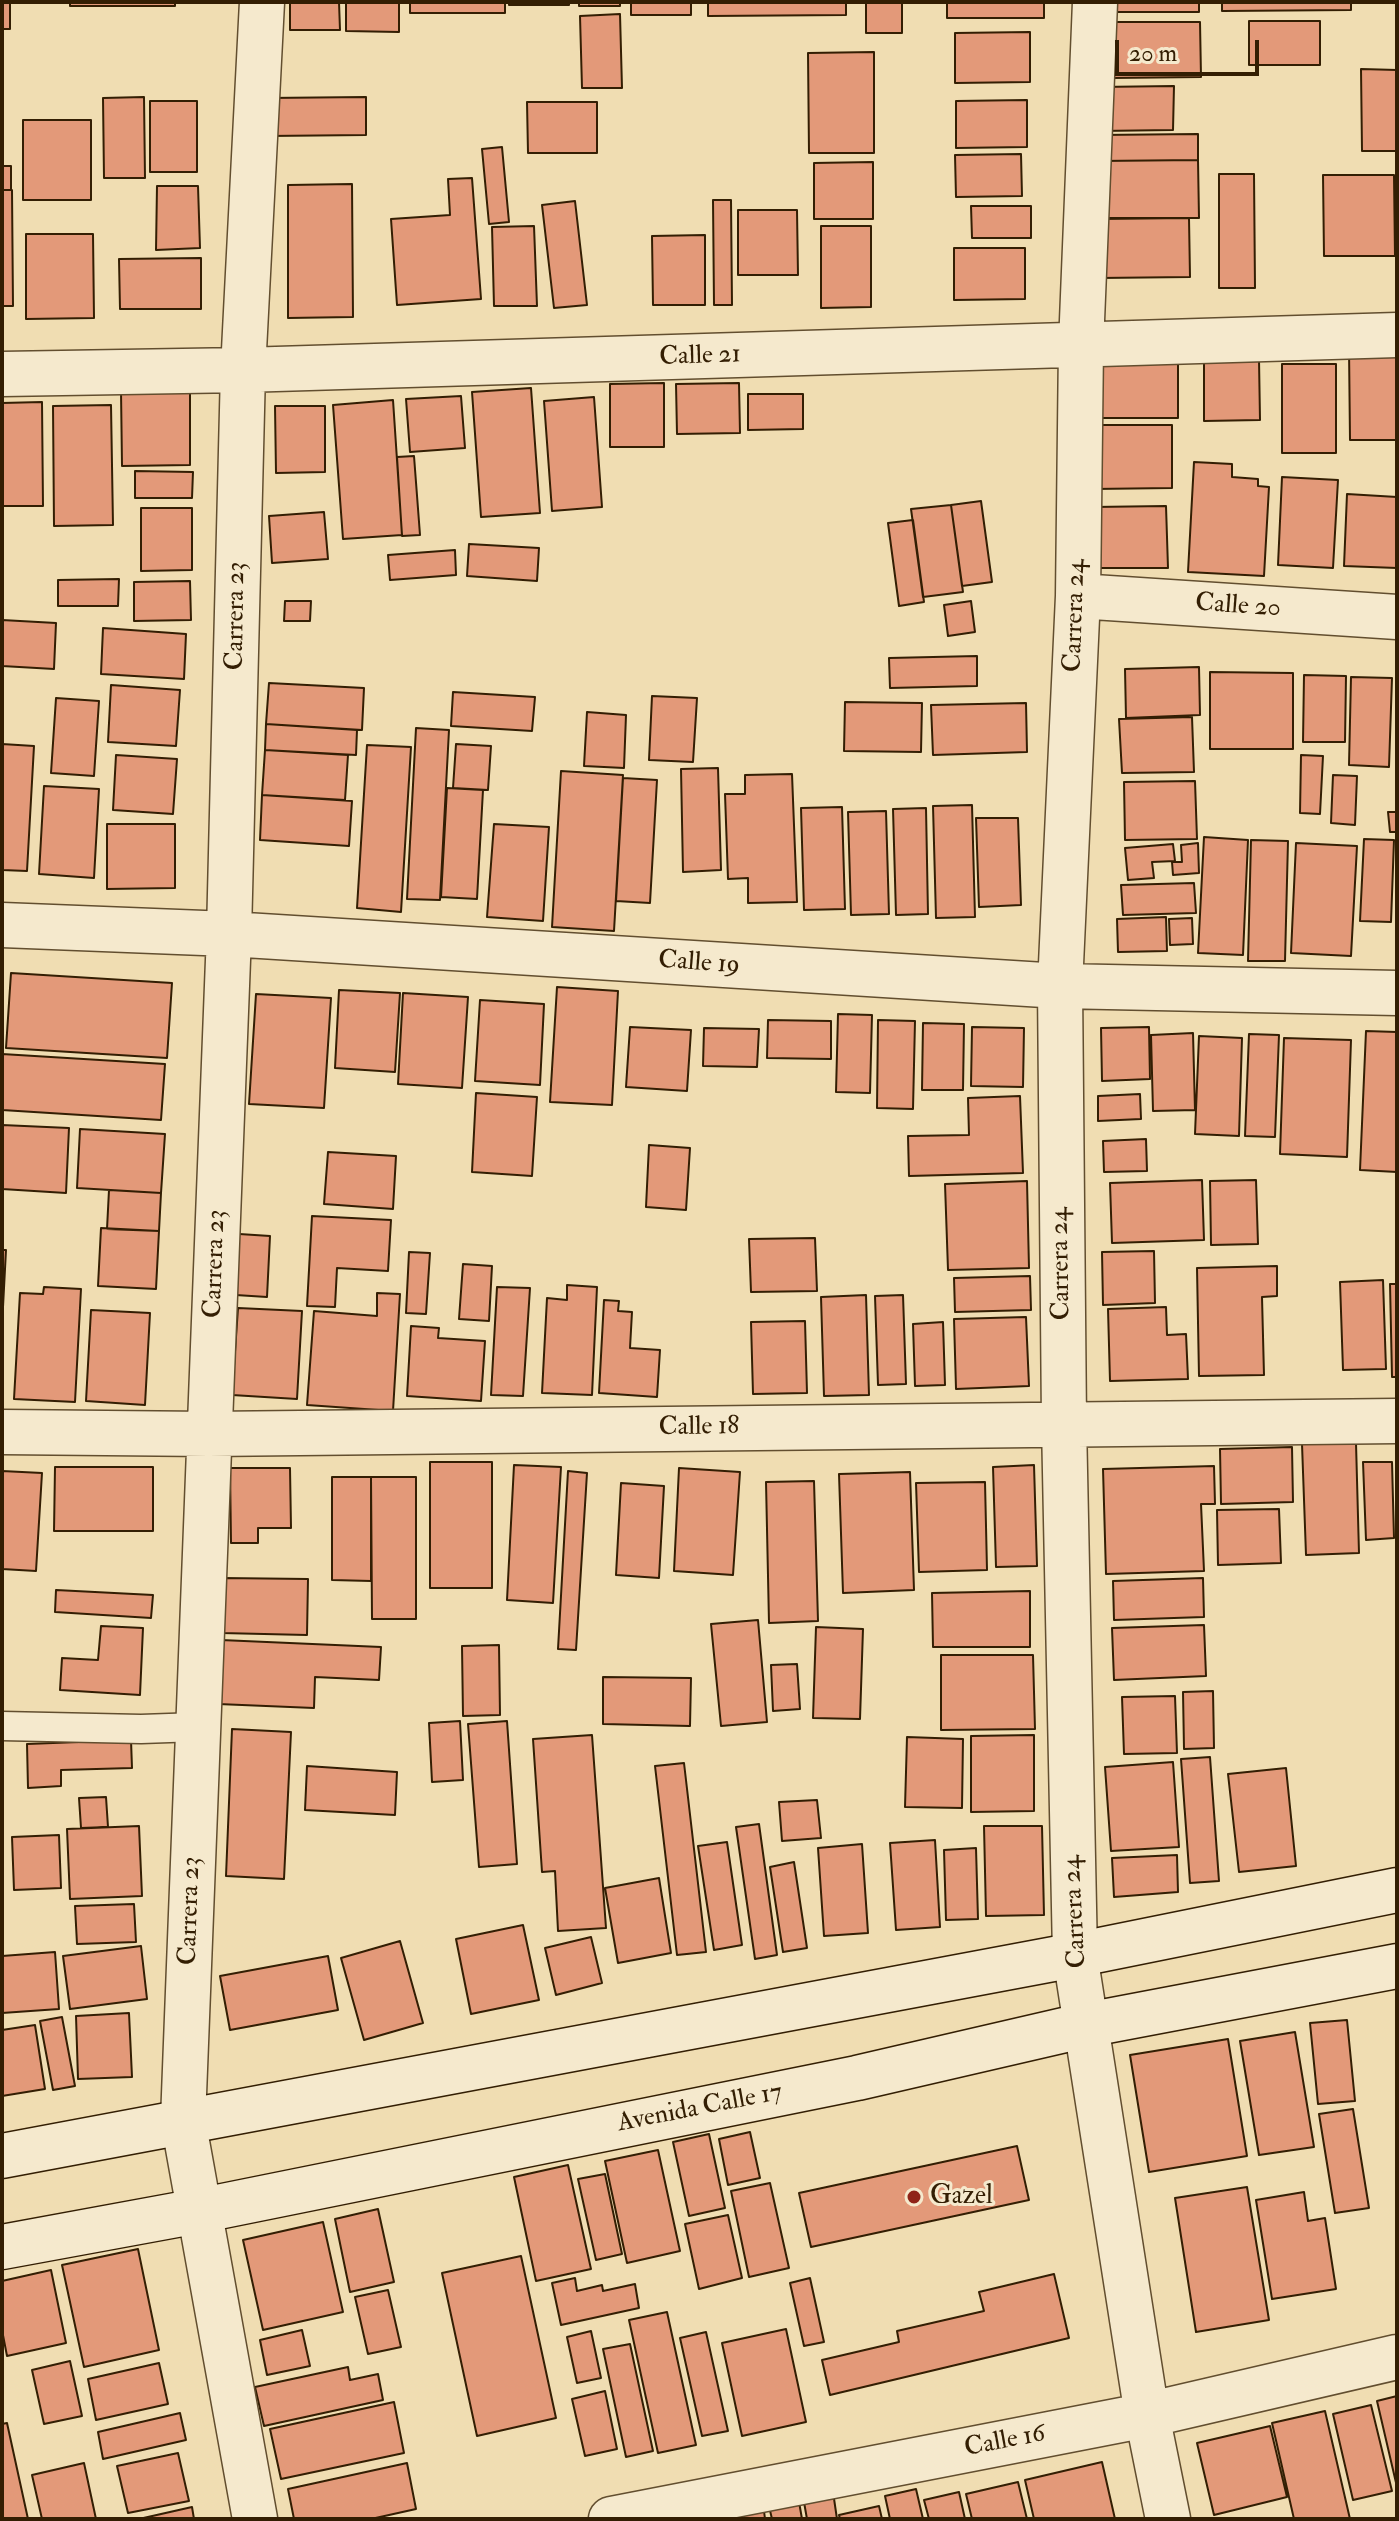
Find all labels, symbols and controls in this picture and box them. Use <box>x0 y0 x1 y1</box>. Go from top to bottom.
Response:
scale bar <box>1119 24 1263 74</box>
text: 20 m <box>1129 38 1177 69</box>
street label: Calle 21 <box>659 340 741 374</box>
street label: Carrera 24 <box>1058 559 1094 673</box>
street label: Carrera 23 <box>220 561 254 671</box>
street label: Calle 20 <box>1194 588 1282 626</box>
street label: Calle 19 <box>657 946 741 982</box>
street label: Carrera 24 <box>1045 1207 1079 1321</box>
street label: Carrera 23 <box>199 1209 233 1319</box>
street label: Calle 18 <box>658 1412 740 1444</box>
street label: Carrera 24 <box>1057 1855 1095 1969</box>
street label: Carrera 23 <box>174 1856 208 1966</box>
street label: Avenida Calle 17 <box>615 2078 785 2140</box>
place label: Gazel <box>930 2181 993 2213</box>
marker: Gazel <box>905 2188 923 2206</box>
street label: Calle 16 <box>962 2419 1048 2465</box>

